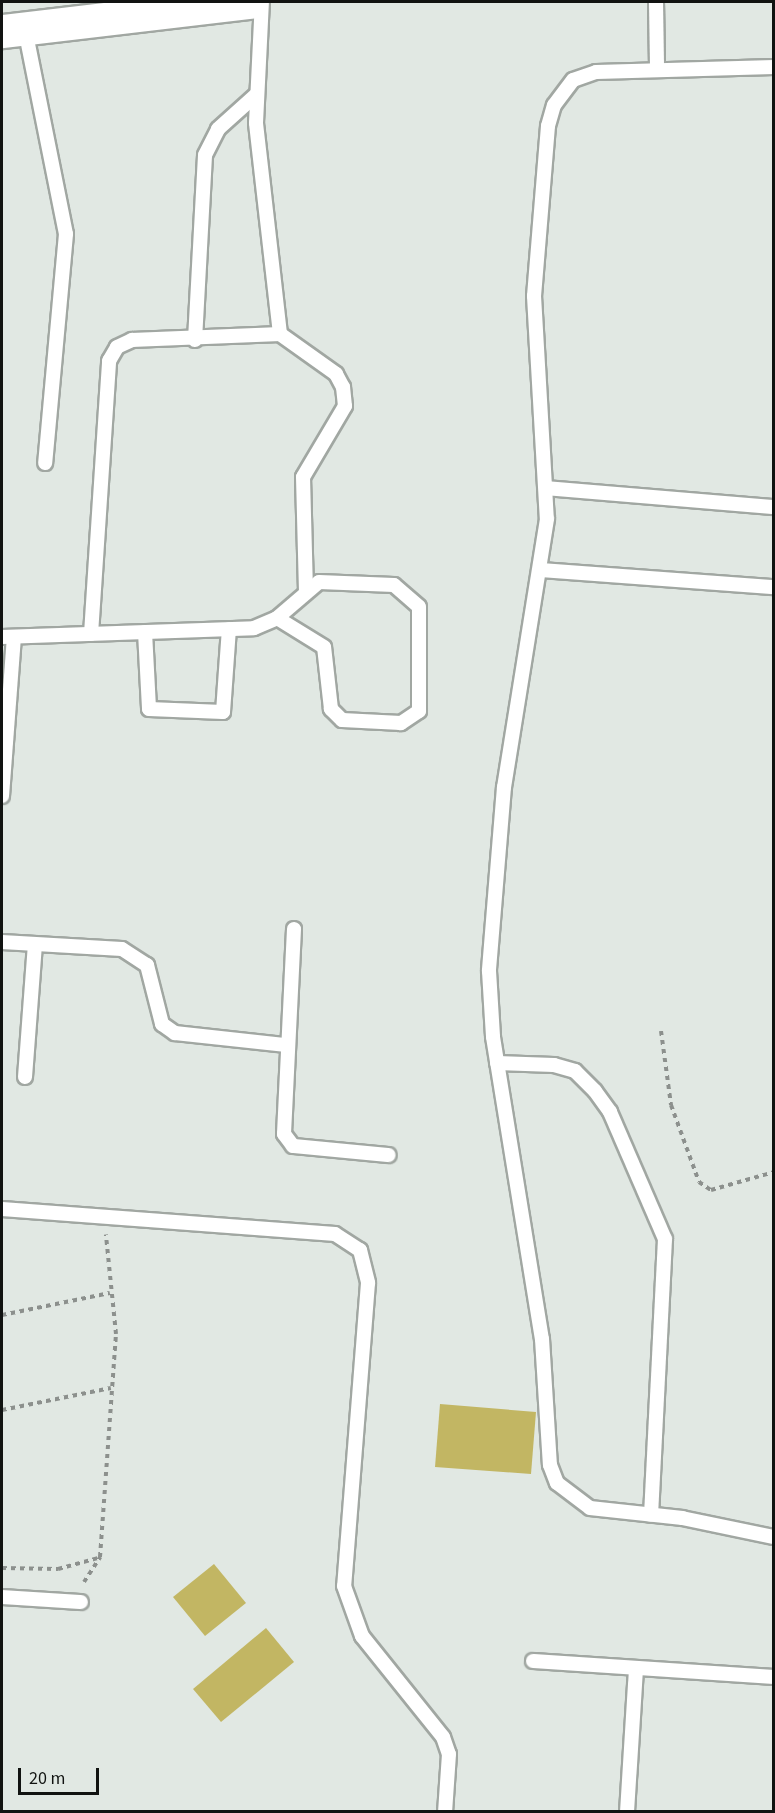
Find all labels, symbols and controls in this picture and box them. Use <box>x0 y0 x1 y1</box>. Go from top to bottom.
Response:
scale bar <box>21 1756 102 1794</box>
text: 20 m <box>29 1766 65 1791</box>

